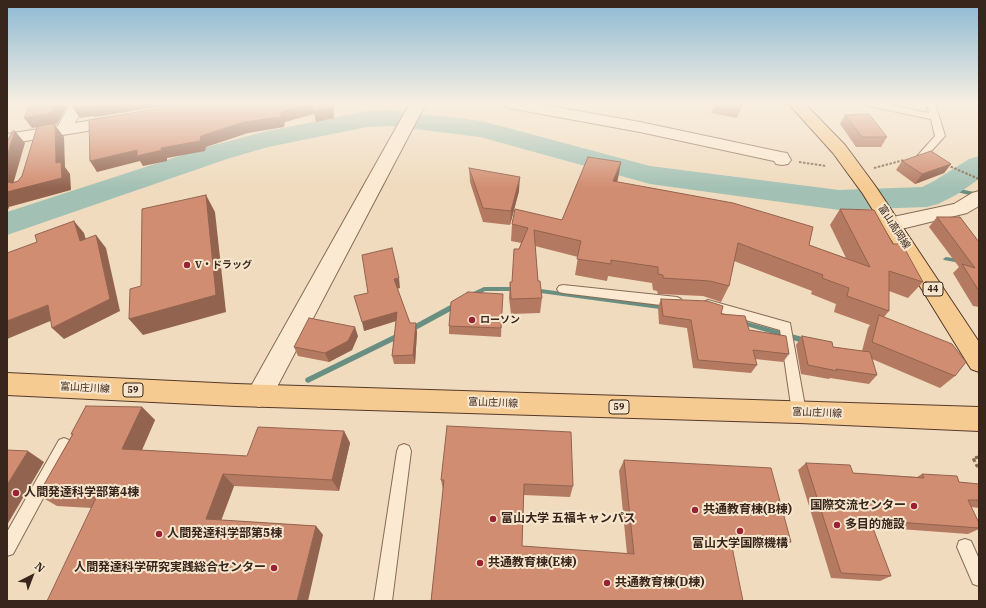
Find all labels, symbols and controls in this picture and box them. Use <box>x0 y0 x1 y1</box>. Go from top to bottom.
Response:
street label: 富山高岡線 <box>875 203 913 251</box>
place label: V・ドラッグ <box>195 259 252 271</box>
marker: V・ドラッグ <box>182 260 192 270</box>
road number: 44 <box>923 282 943 296</box>
place label: ローソン <box>480 314 520 326</box>
marker: ローソン <box>467 315 477 325</box>
street label: 富山庄川線 <box>60 381 110 395</box>
road number: 59 <box>123 383 143 397</box>
street label: 富山庄川線 <box>468 396 518 410</box>
road number: 59 <box>609 400 629 414</box>
street label: 富山庄川線 <box>792 406 842 420</box>
place label: 人間発達科学部第4棟 <box>24 486 139 500</box>
marker: 人間発達科学部第4棟 <box>11 488 21 498</box>
place label: 国際交流センター <box>810 499 906 513</box>
marker: 国際交流センター <box>909 501 919 511</box>
place label: 共通教育棟(B棟) <box>703 503 792 517</box>
marker: 共通教育棟(B棟) <box>690 505 700 515</box>
place label: 富山大学 五福キャンパス <box>501 512 636 526</box>
marker: 富山大学 五福キャンパス <box>488 514 498 524</box>
place label: 多目的施設 <box>845 518 905 532</box>
marker: 多目的施設 <box>832 520 842 530</box>
marker: 富山大学国際機構 <box>735 526 745 536</box>
place label: 人間発達科学部第5棟 <box>167 527 282 541</box>
marker: 人間発達科学部第5棟 <box>154 529 164 539</box>
place label: 富山大学国際機構 <box>692 537 788 551</box>
north arrow <box>12 556 52 596</box>
place label: 共通教育棟(E棟) <box>488 556 576 570</box>
marker: 共通教育棟(E棟) <box>475 558 485 568</box>
text: N <box>32 559 48 575</box>
place label: 人間発達科学研究実践総合センター <box>74 561 266 575</box>
marker: 人間発達科学研究実践総合センター <box>269 563 279 573</box>
place label: 共通教育棟(D棟) <box>615 576 705 590</box>
marker: 共通教育棟(D棟) <box>602 578 612 588</box>

